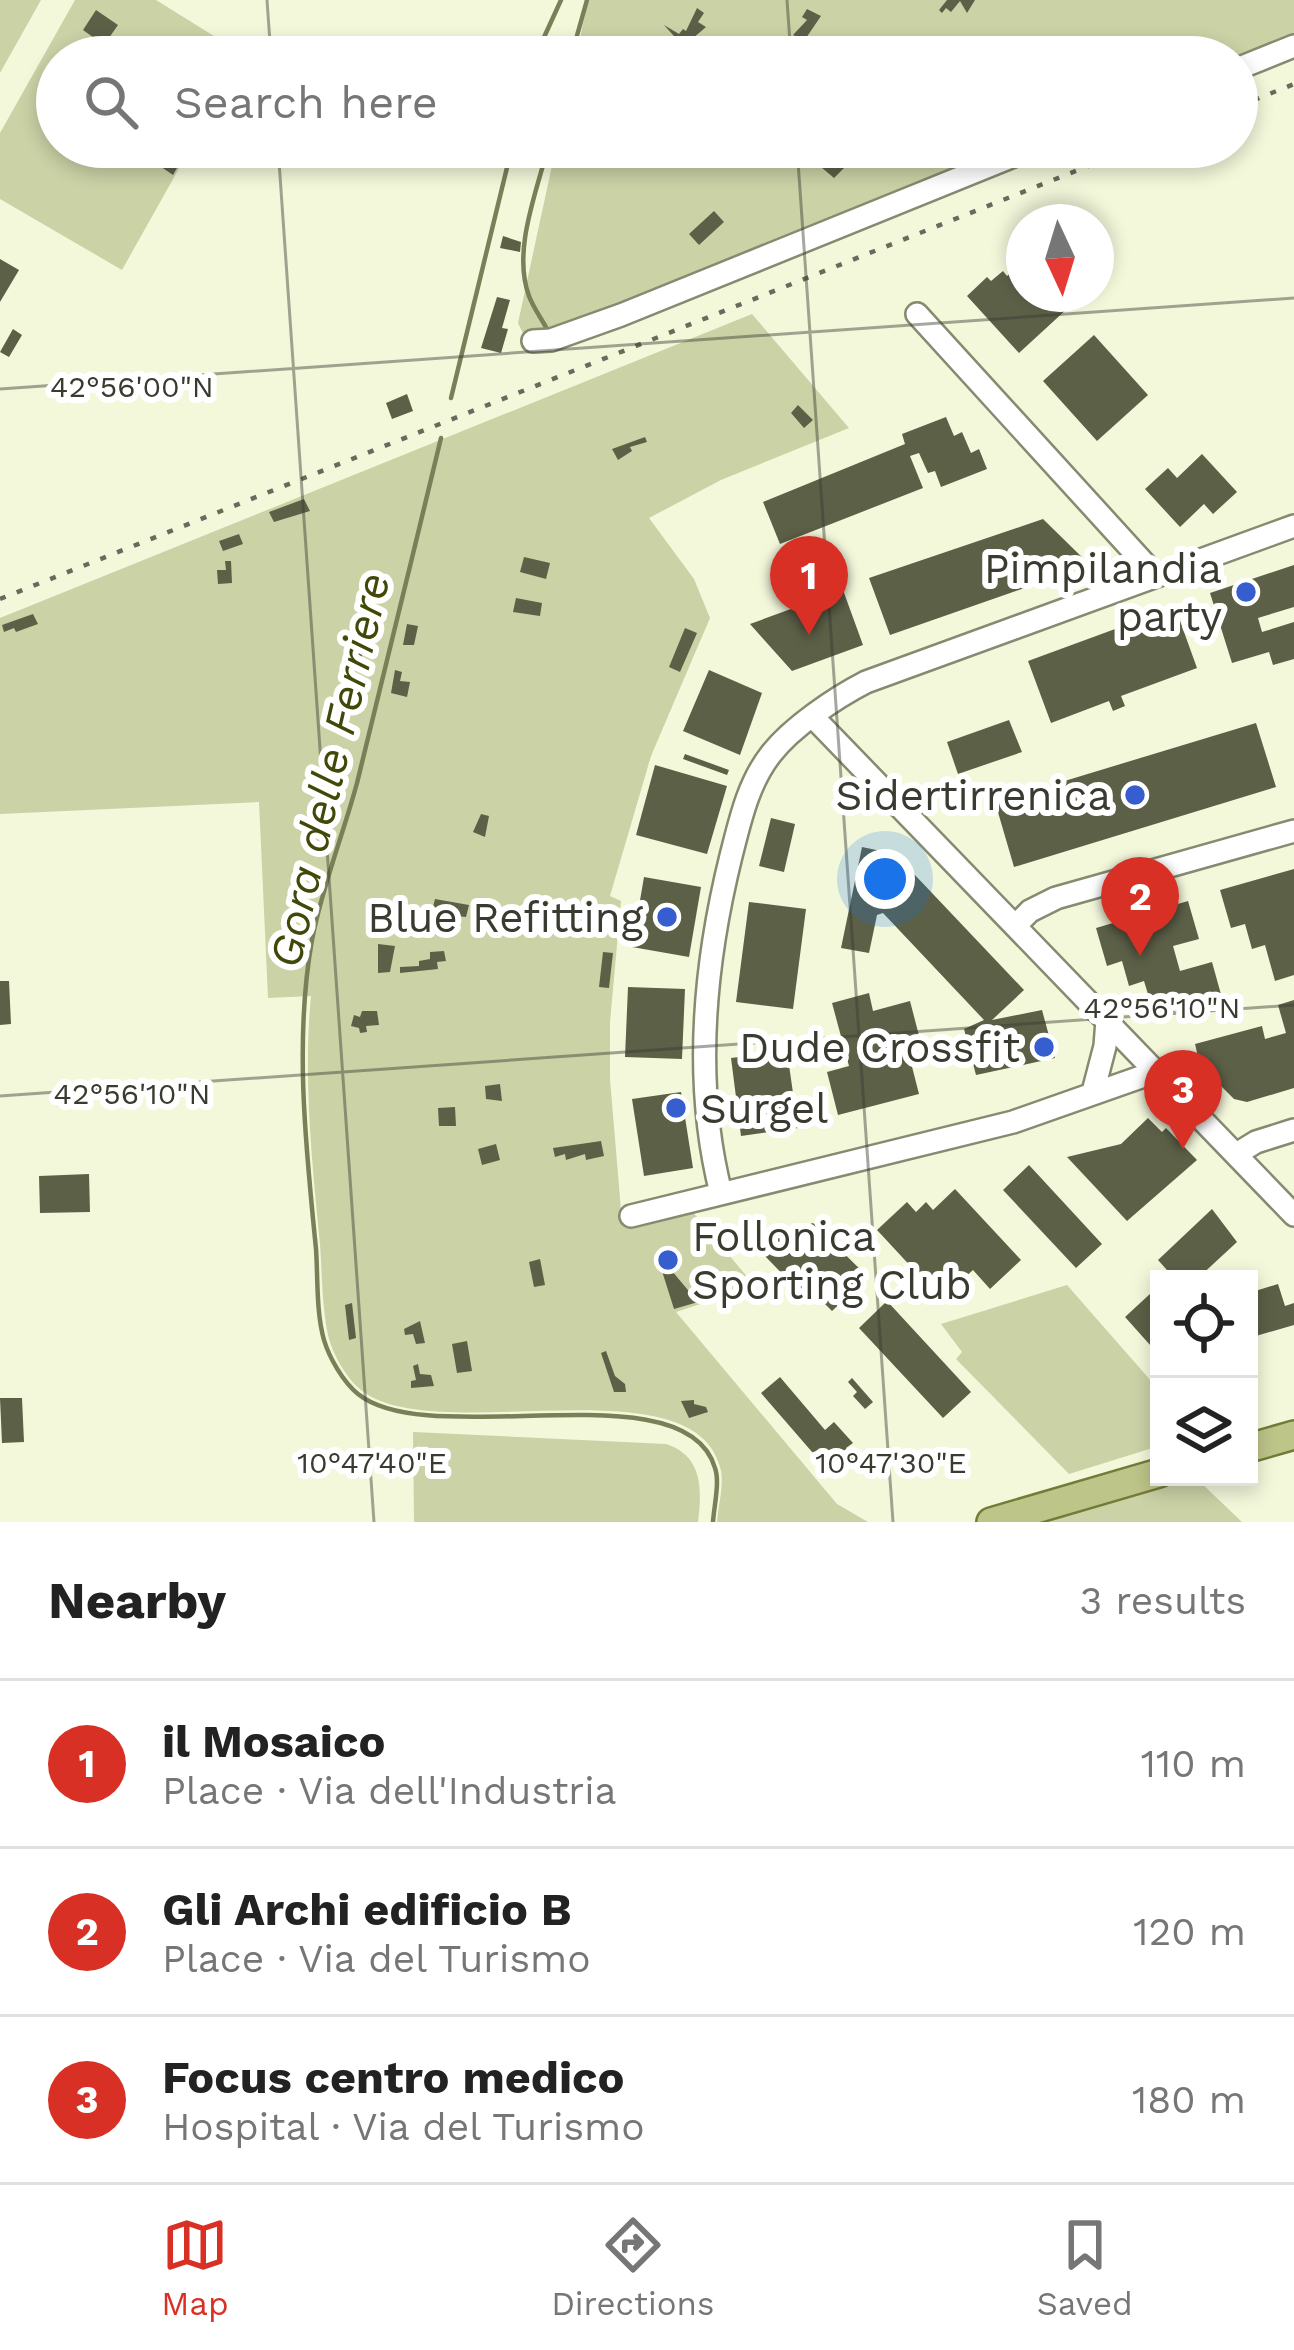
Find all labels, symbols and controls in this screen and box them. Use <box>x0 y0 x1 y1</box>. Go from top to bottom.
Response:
search box <box>36 36 1258 168</box>
icon: search <box>78 69 144 135</box>
text: Search here <box>174 76 438 129</box>
north arrow <box>1006 204 1114 312</box>
text: 42°56'00"N <box>50 369 214 404</box>
pin: 1 <box>770 536 848 635</box>
place label: Pimpilandia party <box>984 544 1222 641</box>
water label: Gora delle Ferriere <box>258 567 401 973</box>
marker: Pimpilandia party <box>1233 579 1259 605</box>
place label: Sidertirrenica <box>836 771 1111 820</box>
marker: Sidertirrenica <box>1122 782 1148 808</box>
your location <box>855 849 915 909</box>
pin: 2 <box>1101 857 1179 956</box>
place label: Blue Refitting <box>367 893 644 942</box>
marker: Blue Refitting <box>654 904 680 930</box>
text: 42°56'10"N <box>1084 990 1240 1025</box>
place label: Dude Crossfit <box>739 1023 1020 1072</box>
marker: Dude Crossfit <box>1031 1034 1057 1060</box>
pin: 3 <box>1144 1050 1222 1149</box>
text: 42°56'10"N <box>54 1076 210 1111</box>
place label: Surgel <box>700 1084 828 1133</box>
marker: Surgel <box>663 1095 689 1121</box>
place label: Follonica Sporting Club <box>692 1212 971 1309</box>
marker: Follonica Sporting Club <box>655 1247 681 1273</box>
map controls <box>1150 1270 1258 1486</box>
button: locate <box>1150 1270 1258 1378</box>
button: layers <box>1150 1378 1258 1486</box>
text: 10°47'40"E <box>297 1445 447 1480</box>
text: 10°47'30"E <box>815 1445 967 1480</box>
text: Nearby <box>48 1571 226 1630</box>
text: 3 results <box>1080 1578 1246 1623</box>
text: il Mosaico <box>162 1715 385 1768</box>
text: 1 <box>79 1741 95 1786</box>
text: 110 m <box>1141 1741 1246 1786</box>
text: Place · Via dell'Industria <box>162 1768 617 1813</box>
text: Gli Archi edificio B <box>162 1883 571 1936</box>
text: 2 <box>75 1909 99 1954</box>
text: 120 m <box>1133 1909 1246 1954</box>
text: Place · Via del Turismo <box>162 1936 591 1981</box>
text: Focus centro medico <box>162 2051 625 2104</box>
text: 3 <box>75 2077 99 2122</box>
text: 180 m <box>1132 2077 1246 2122</box>
text: Hospital · Via del Turismo <box>162 2104 645 2149</box>
tab: Map <box>161 2212 229 2323</box>
tab: Directions <box>551 2212 714 2323</box>
tab: Saved <box>1037 2212 1133 2323</box>

